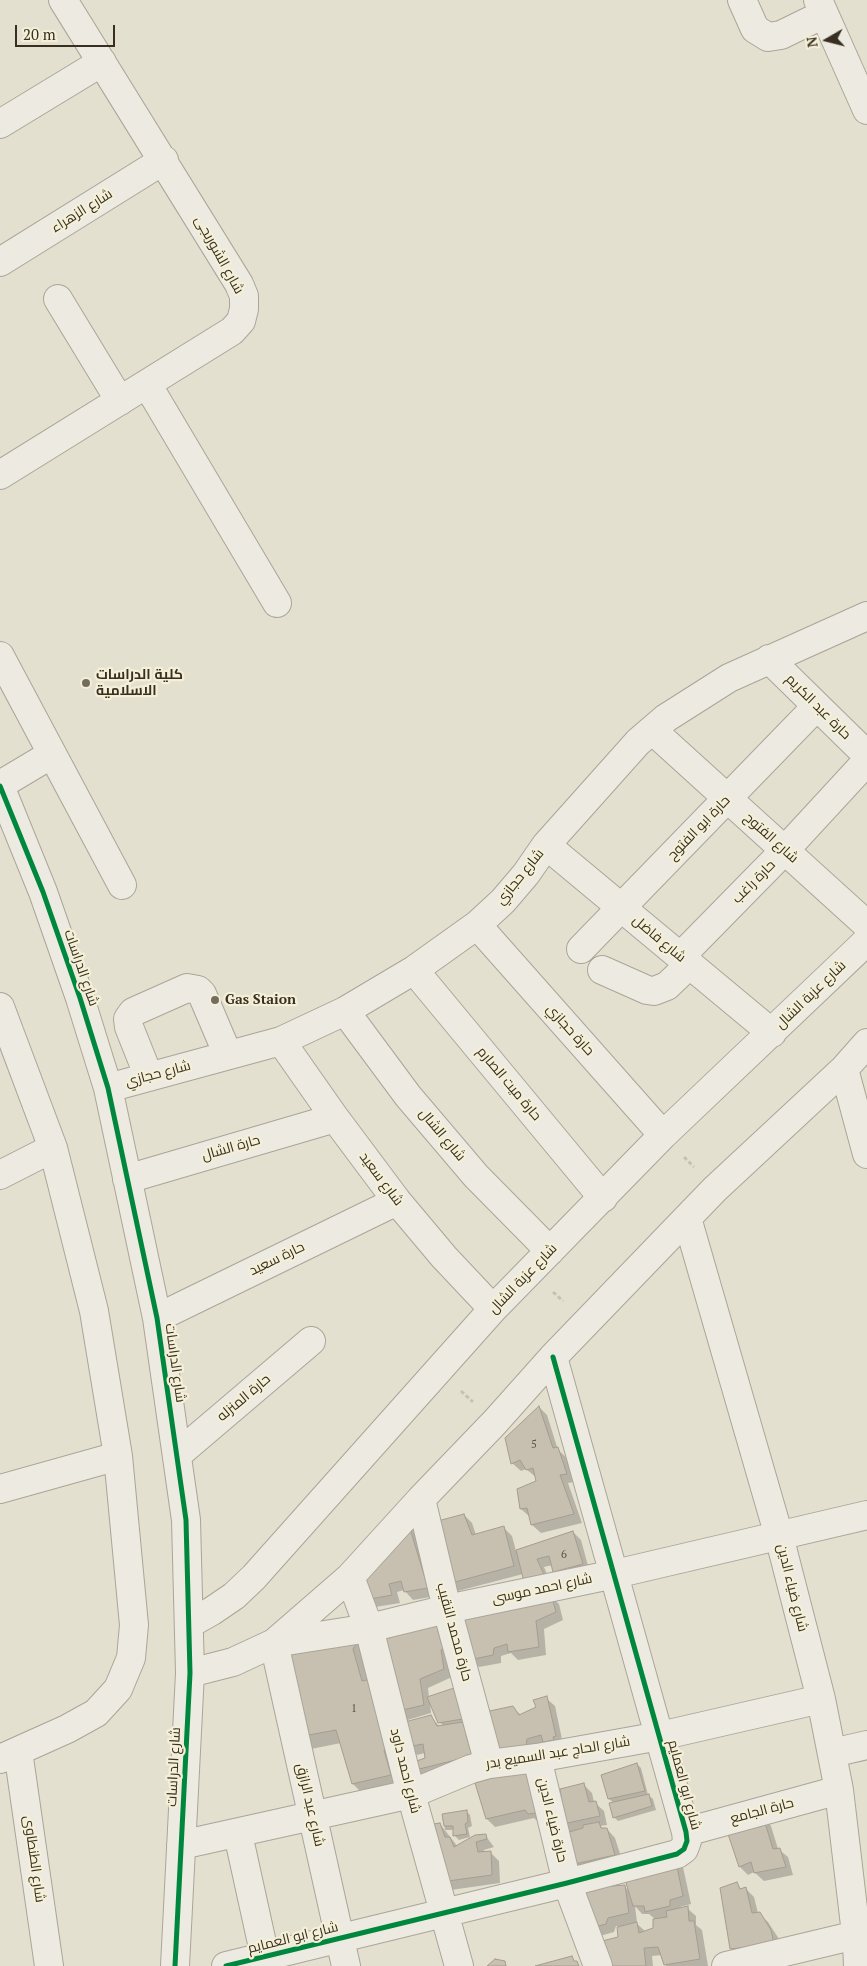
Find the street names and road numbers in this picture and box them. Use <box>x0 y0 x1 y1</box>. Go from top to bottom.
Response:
street label: شارع الزهراء <box>48 186 116 236</box>
street label: شارع الشوربجى <box>191 213 247 297</box>
street label: حارة عبد الكريم <box>782 671 854 743</box>
street label: حارة ابو الفتوح <box>664 792 734 864</box>
street label: شارع الفتوح <box>740 809 802 867</box>
street label: شارع حجازي <box>492 846 548 908</box>
street label: حارة راغب <box>729 857 779 907</box>
street label: شارع فاضل <box>629 912 689 966</box>
street label: شارع الدراسات <box>60 928 102 1008</box>
street label: شارع عزبة الشال <box>772 957 850 1033</box>
street label: حارة حجازي <box>542 1001 598 1059</box>
street label: حارة ميت الصارم <box>473 1044 545 1124</box>
street label: شارع حجازي <box>123 1057 193 1091</box>
street label: شارع الشال <box>415 1105 469 1165</box>
street label: حارة الشال <box>200 1132 262 1164</box>
street label: شارع سعيد <box>355 1149 407 1209</box>
street label: حارة سعيد <box>247 1238 307 1280</box>
street label: شارع عزبة الشال <box>485 1240 561 1318</box>
street label: شارع الدراسات <box>161 1322 189 1404</box>
street label: حارة المنزله <box>214 1371 274 1425</box>
street label: شارع ضياء الدين <box>773 1542 811 1634</box>
street label: شارع احمد موسى <box>490 1570 594 1608</box>
street label: حارة محمد النقيب <box>433 1581 475 1683</box>
street label: شارع الدراسات <box>164 1727 184 1807</box>
street label: شارع احمد داود <box>386 1727 424 1815</box>
street label: شارع الحاج عبد السميع بدر <box>485 1733 631 1773</box>
street label: شارع ابو العمايم <box>664 1738 704 1832</box>
street label: شارع عبد الرازق <box>292 1762 328 1848</box>
street label: حارة ضياء الدين <box>533 1776 571 1864</box>
street label: حارة الجامع <box>728 1794 796 1828</box>
street label: شارع الطنطاوى <box>20 1814 48 1904</box>
street label: شارع ابو العمايم <box>246 1919 340 1957</box>

